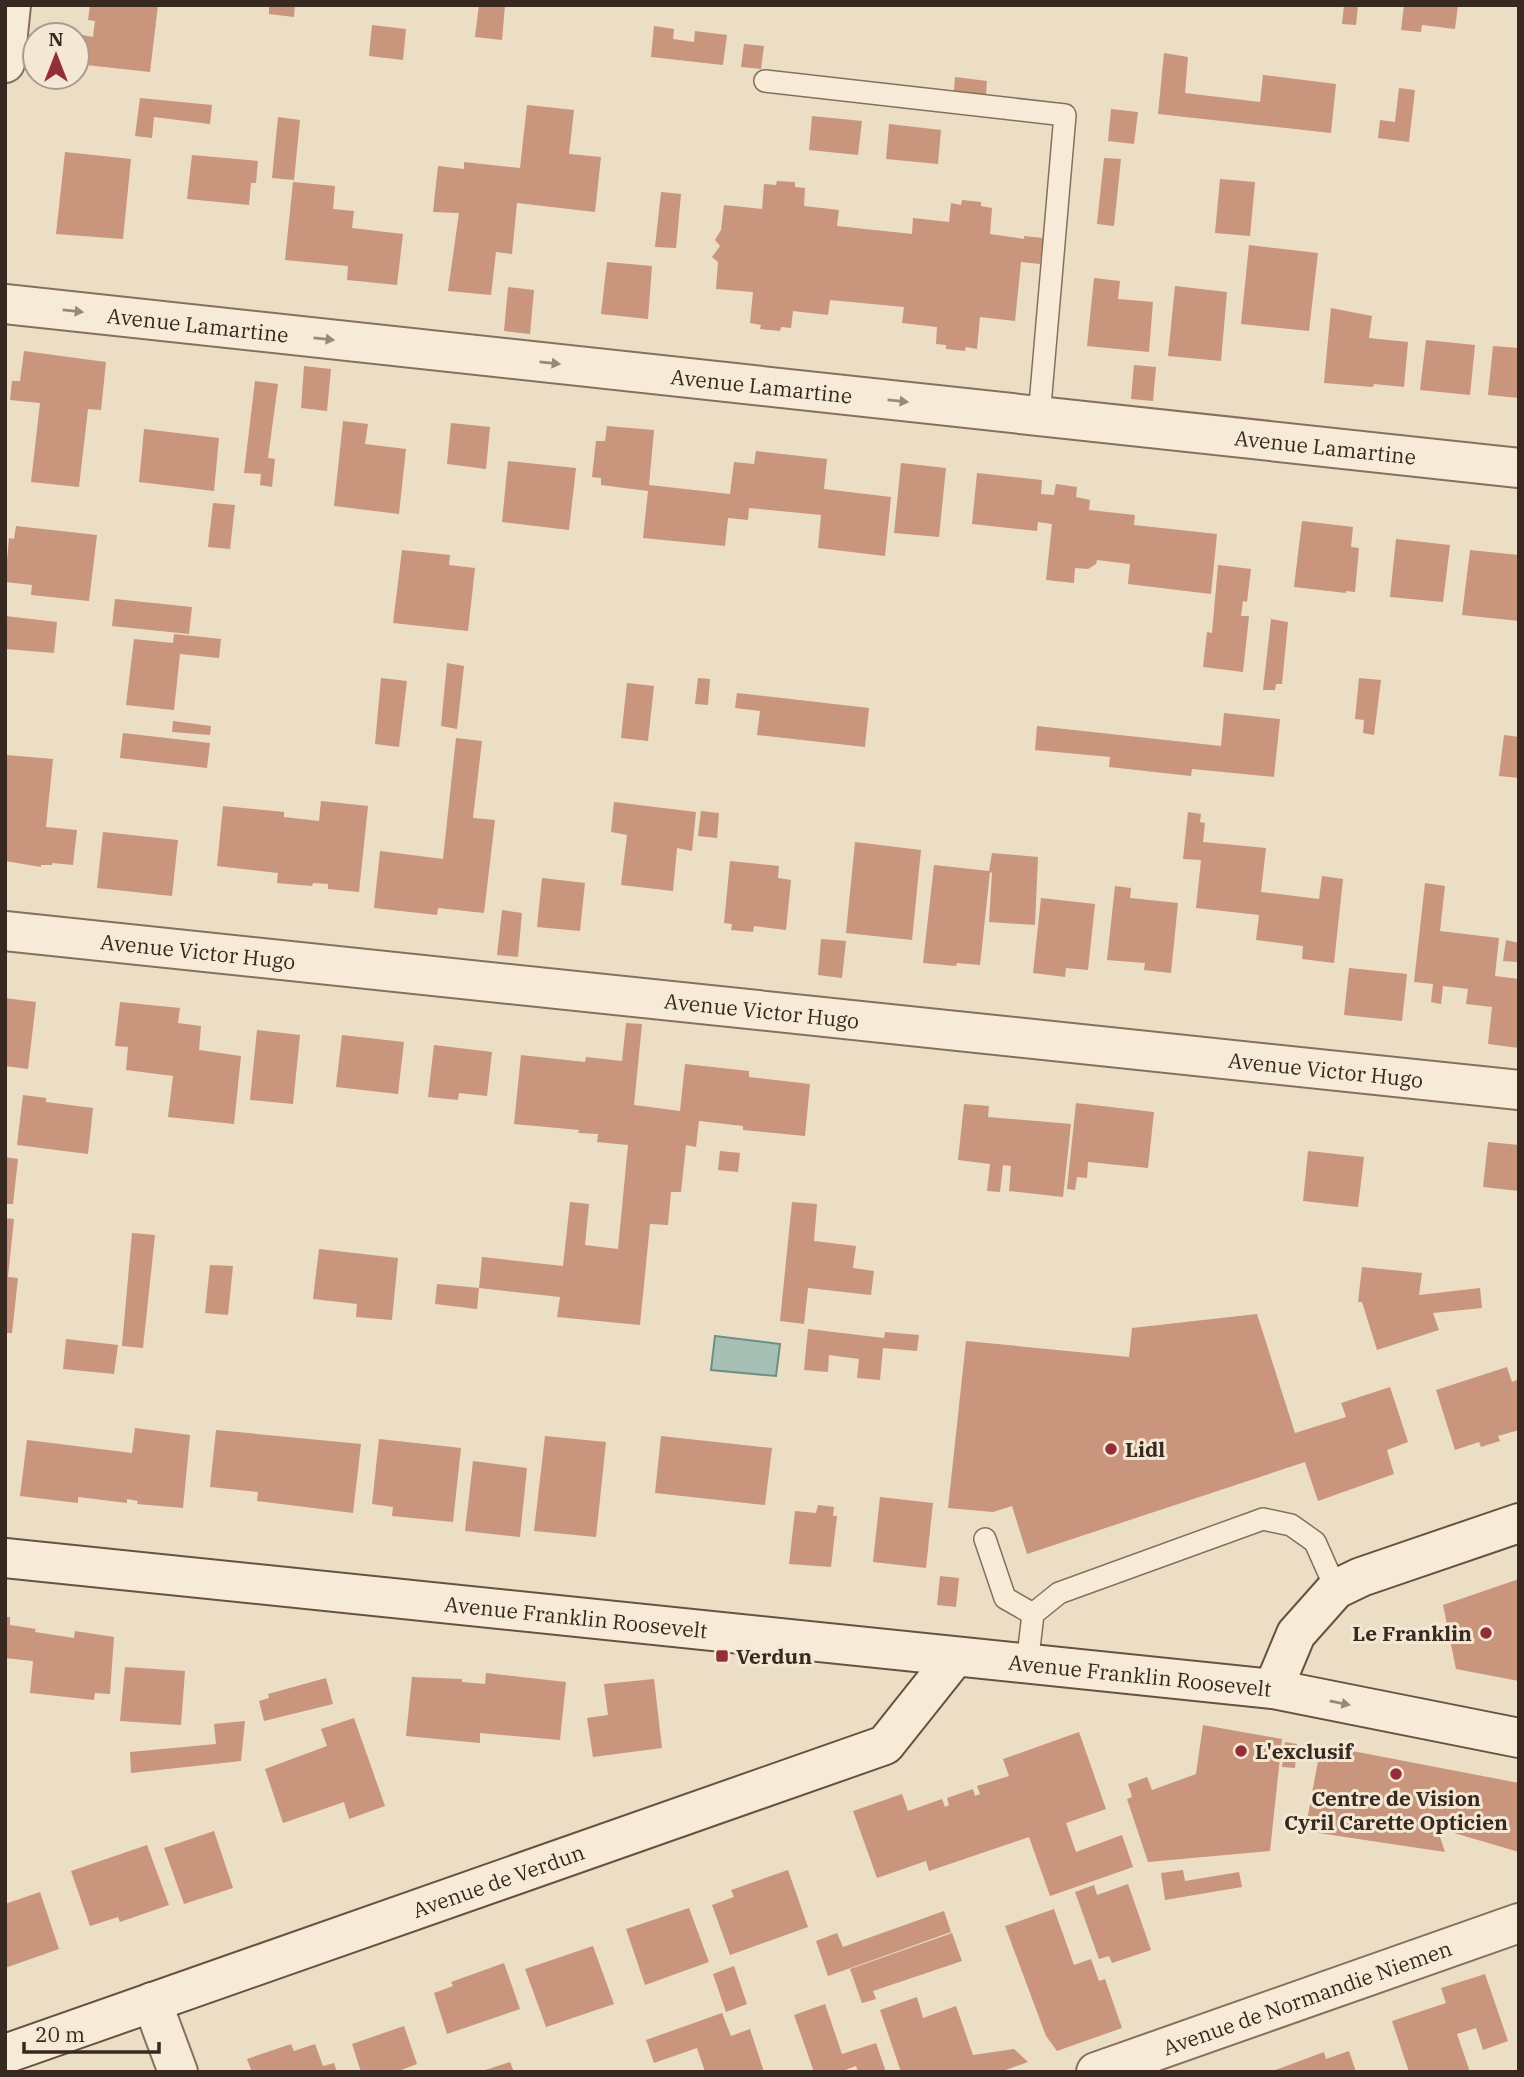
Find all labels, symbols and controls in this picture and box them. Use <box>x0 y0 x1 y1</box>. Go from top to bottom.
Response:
north arrow <box>21 21 91 91</box>
text: N <box>48 27 64 51</box>
street label: Avenue Lamartine <box>106 301 290 349</box>
one-way arrow <box>62 306 84 317</box>
one-way arrow <box>313 333 335 344</box>
one-way arrow <box>539 358 561 369</box>
street label: Avenue Lamartine <box>669 362 854 410</box>
one-way arrow <box>887 396 909 407</box>
street label: Avenue Lamartine <box>1233 423 1417 471</box>
street label: Avenue Victor Hugo <box>99 927 297 975</box>
street label: Avenue Victor Hugo <box>663 986 861 1035</box>
street label: Avenue Victor Hugo <box>1227 1046 1425 1094</box>
place label: Lidl <box>1125 1435 1165 1463</box>
marker: Lidl <box>1103 1441 1119 1457</box>
street label: Avenue Franklin Roosevelt <box>443 1589 709 1644</box>
place label: Le Franklin <box>1352 1619 1472 1647</box>
marker: Le Franklin <box>1478 1625 1494 1641</box>
place label: Verdun <box>736 1642 812 1670</box>
marker: Verdun <box>714 1648 730 1664</box>
street label: Avenue Franklin Roosevelt <box>1007 1648 1273 1703</box>
one-way arrow <box>1329 1697 1351 1708</box>
place label: L'exclusif <box>1255 1737 1355 1765</box>
marker: L'exclusif <box>1233 1743 1249 1759</box>
marker: Centre de Vision Cyril Carette Opticien <box>1388 1766 1404 1782</box>
place label: Centre de Vision Cyril Carette Opticien <box>1284 1784 1508 1836</box>
street label: Avenue de Verdun <box>409 1838 588 1924</box>
street label: Avenue de Normandie Niemen <box>1159 1934 1456 2061</box>
scale bar <box>24 2010 159 2054</box>
text: 20 m <box>35 2020 85 2048</box>

